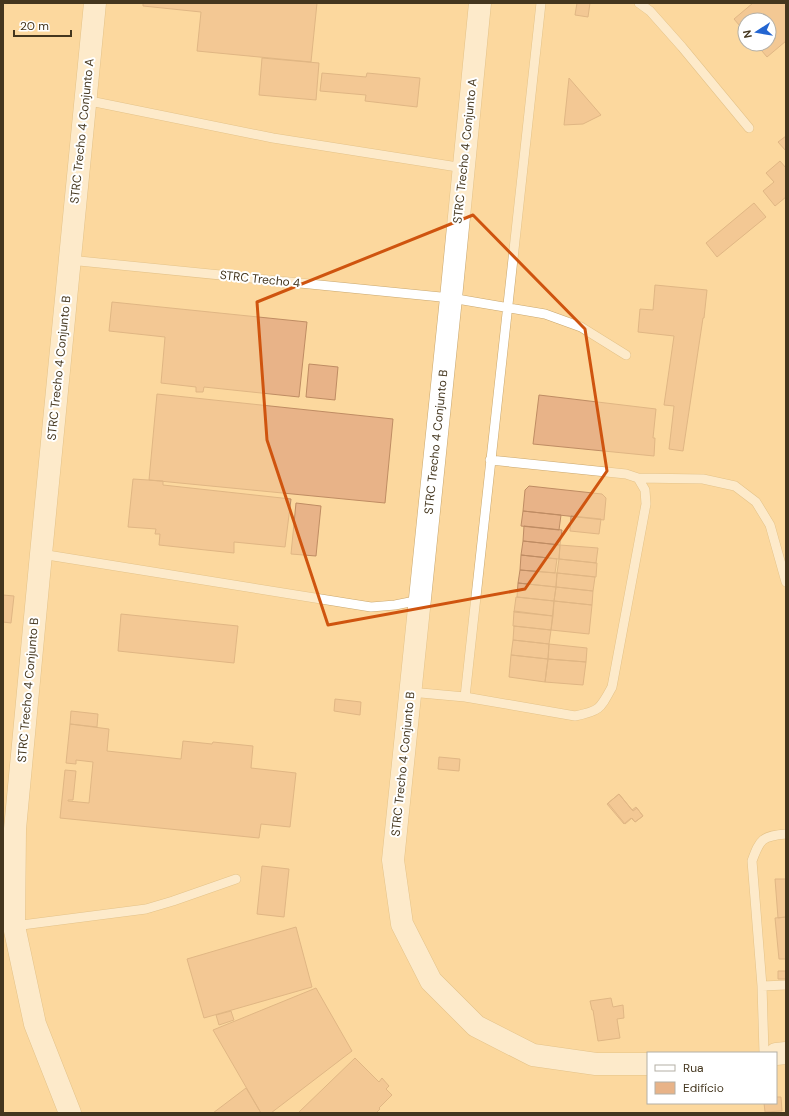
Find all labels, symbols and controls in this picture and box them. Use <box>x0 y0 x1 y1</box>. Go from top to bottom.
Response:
scale bar <box>14 12 71 38</box>
north arrow <box>737 12 777 52</box>
text: 20 m <box>20 18 49 34</box>
text: N <box>740 29 755 39</box>
street label: STRC Trecho 4 Conjunto A <box>66 57 98 205</box>
street label: STRC Trecho 4 Conjunto A <box>449 77 481 225</box>
street label: STRC Trecho 4 <box>219 267 301 291</box>
street label: STRC Trecho 4 Conjunto B <box>43 295 75 441</box>
street label: STRC Trecho 4 Conjunto B <box>420 369 452 515</box>
street label: STRC Trecho 4 Conjunto B <box>14 617 42 763</box>
street label: STRC Trecho 4 Conjunto B <box>387 691 419 837</box>
legend <box>647 1052 777 1104</box>
text: Rua <box>683 1060 704 1076</box>
text: Edifício <box>683 1080 724 1096</box>

